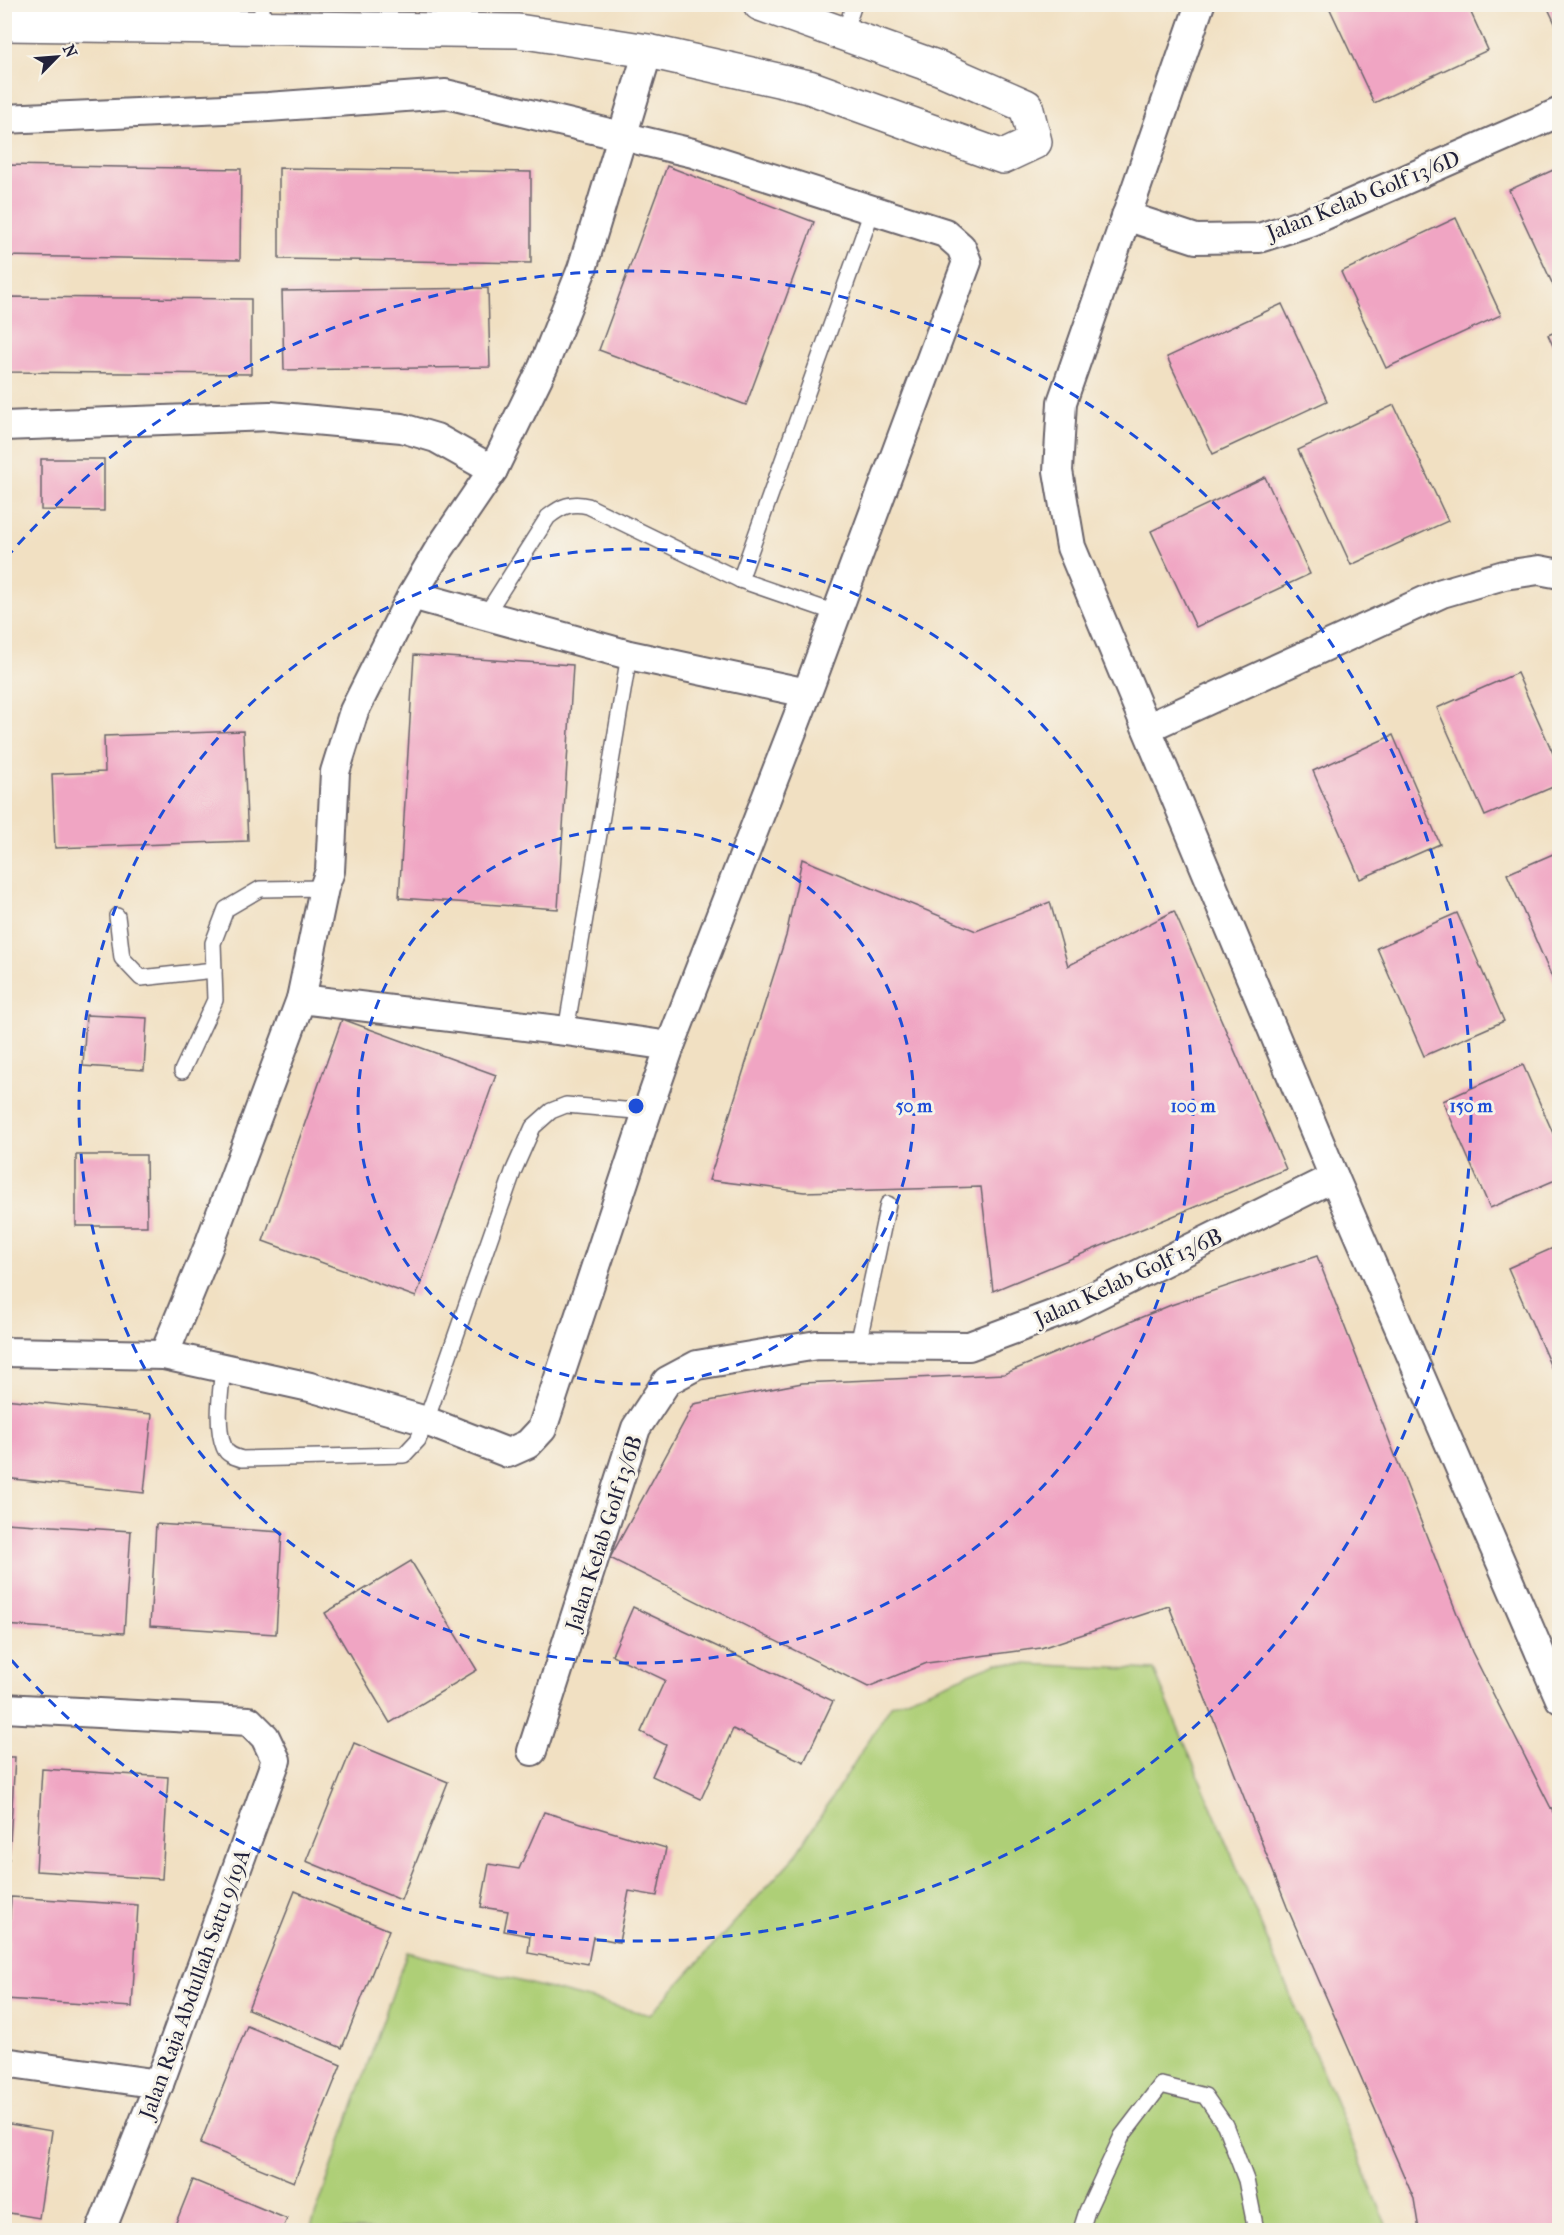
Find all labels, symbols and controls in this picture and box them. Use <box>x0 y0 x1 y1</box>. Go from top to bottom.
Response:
north arrow <box>27 27 87 87</box>
text: N <box>59 41 82 61</box>
street label: Jalan Kelab Golf 13/6D <box>1261 145 1464 247</box>
centre of rings <box>626 1096 646 1116</box>
text: 50 m <box>896 1096 933 1117</box>
text: 100 m <box>1170 1096 1217 1117</box>
text: 150 m <box>1450 1096 1493 1117</box>
street label: Jalan Kelab Golf 13/6B <box>1029 1223 1226 1334</box>
street label: Jalan Kelab Golf 13/6B <box>559 1432 648 1636</box>
street label: Jalan Raja Abdullah Satu 9/19A <box>133 1845 256 2125</box>

